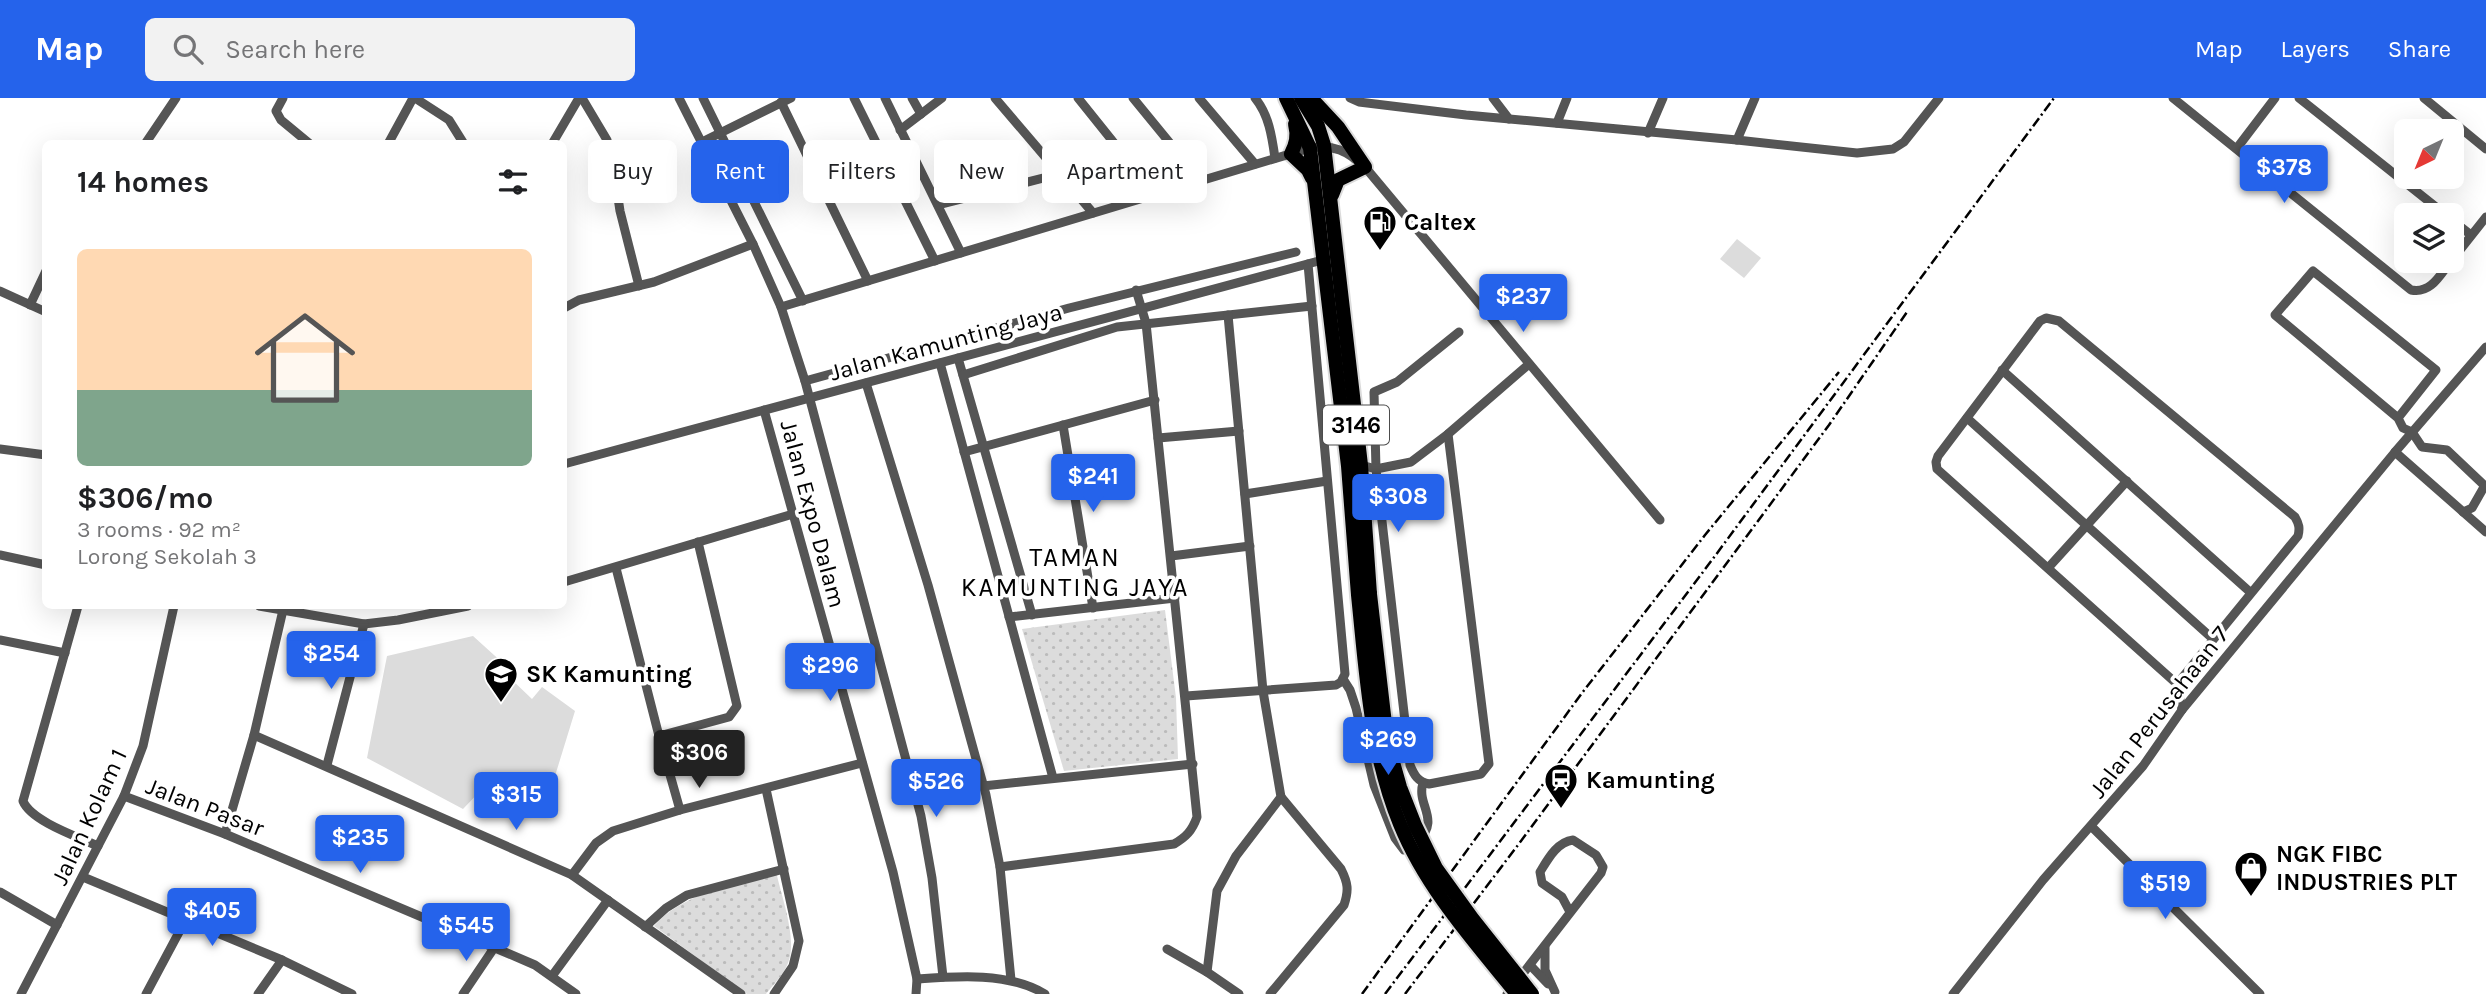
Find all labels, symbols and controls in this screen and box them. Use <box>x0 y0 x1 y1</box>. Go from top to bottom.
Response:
search box <box>145 18 635 81</box>
text: Map <box>35 30 103 68</box>
icon: search <box>169 30 207 68</box>
text: Search here <box>225 34 365 65</box>
text: Map <box>2195 35 2243 63</box>
text: Layers <box>2281 35 2350 63</box>
text: Share <box>2388 35 2451 63</box>
north arrow <box>2394 119 2464 189</box>
map controls <box>2394 119 2464 273</box>
chip: Buy <box>588 140 677 203</box>
chip: Rent <box>691 140 789 203</box>
chip: Filters <box>803 140 920 203</box>
chip: New <box>934 140 1028 203</box>
chip: Apartment <box>1042 140 1207 203</box>
pin: $378 <box>2243 146 2325 205</box>
text: $378 <box>2256 154 2312 181</box>
icon: filters <box>494 163 532 201</box>
text: 14 homes <box>77 164 209 200</box>
fuel station icon: Caltex <box>1361 203 1399 252</box>
button: layers <box>2394 203 2464 273</box>
place label: Caltex <box>1404 208 1476 236</box>
pin: $237 <box>1482 274 1564 334</box>
text: $237 <box>1495 283 1551 310</box>
icon: home <box>242 295 368 421</box>
street label: Jalan Kamunting Jaya <box>827 297 1065 387</box>
road number: 3146 <box>1323 406 1389 444</box>
street label: Jalan Expo Dalam <box>774 417 852 611</box>
pin: $241 <box>1052 454 1134 514</box>
text: $241 <box>1067 463 1119 490</box>
pin: $308 <box>1357 474 1439 534</box>
text: $306/mo <box>77 480 213 516</box>
text: $308 <box>1368 483 1428 510</box>
text: 3 rooms · 92 m² <box>77 516 241 543</box>
district label: TAMAN KAMUNTING JAYA <box>961 542 1189 603</box>
text: Lorong Sekolah 3 <box>77 543 257 570</box>
street label: Jalan Perusahaan 7 <box>2083 621 2235 803</box>
pin: $254 <box>290 632 372 691</box>
text: $254 <box>303 640 359 667</box>
pin: $296 <box>789 644 871 703</box>
text: $296 <box>801 652 859 679</box>
school or university icon: SK Kamunting <box>482 655 520 704</box>
place label: SK Kamunting <box>526 660 692 688</box>
pin: $269 <box>1347 718 1429 777</box>
text: $269 <box>1359 726 1417 753</box>
pin: $306 <box>658 730 740 790</box>
text: $306 <box>670 739 728 766</box>
street label: Jalan Kolam 1 <box>45 745 133 889</box>
pin: $526 <box>895 760 977 819</box>
station icon: Kamunting <box>1542 761 1580 810</box>
place label: Kamunting <box>1586 766 1715 794</box>
text: $526 <box>907 768 965 795</box>
street label: Jalan Pasar <box>142 772 268 842</box>
pin: $315 <box>475 772 557 832</box>
text: $315 <box>490 781 542 808</box>
pin: $235 <box>319 816 401 875</box>
text: $235 <box>331 824 389 851</box>
place label: NGK FIBC INDUSTRIES PLT <box>2276 840 2457 896</box>
shop icon: NGK FIBC INDUSTRIES PLT <box>2232 849 2270 898</box>
pin: $519 <box>2124 862 2206 921</box>
text: $519 <box>2139 870 2191 897</box>
pin: $405 <box>171 888 253 948</box>
text: $405 <box>183 897 241 924</box>
pin: $545 <box>425 904 507 963</box>
text: $545 <box>438 912 494 939</box>

